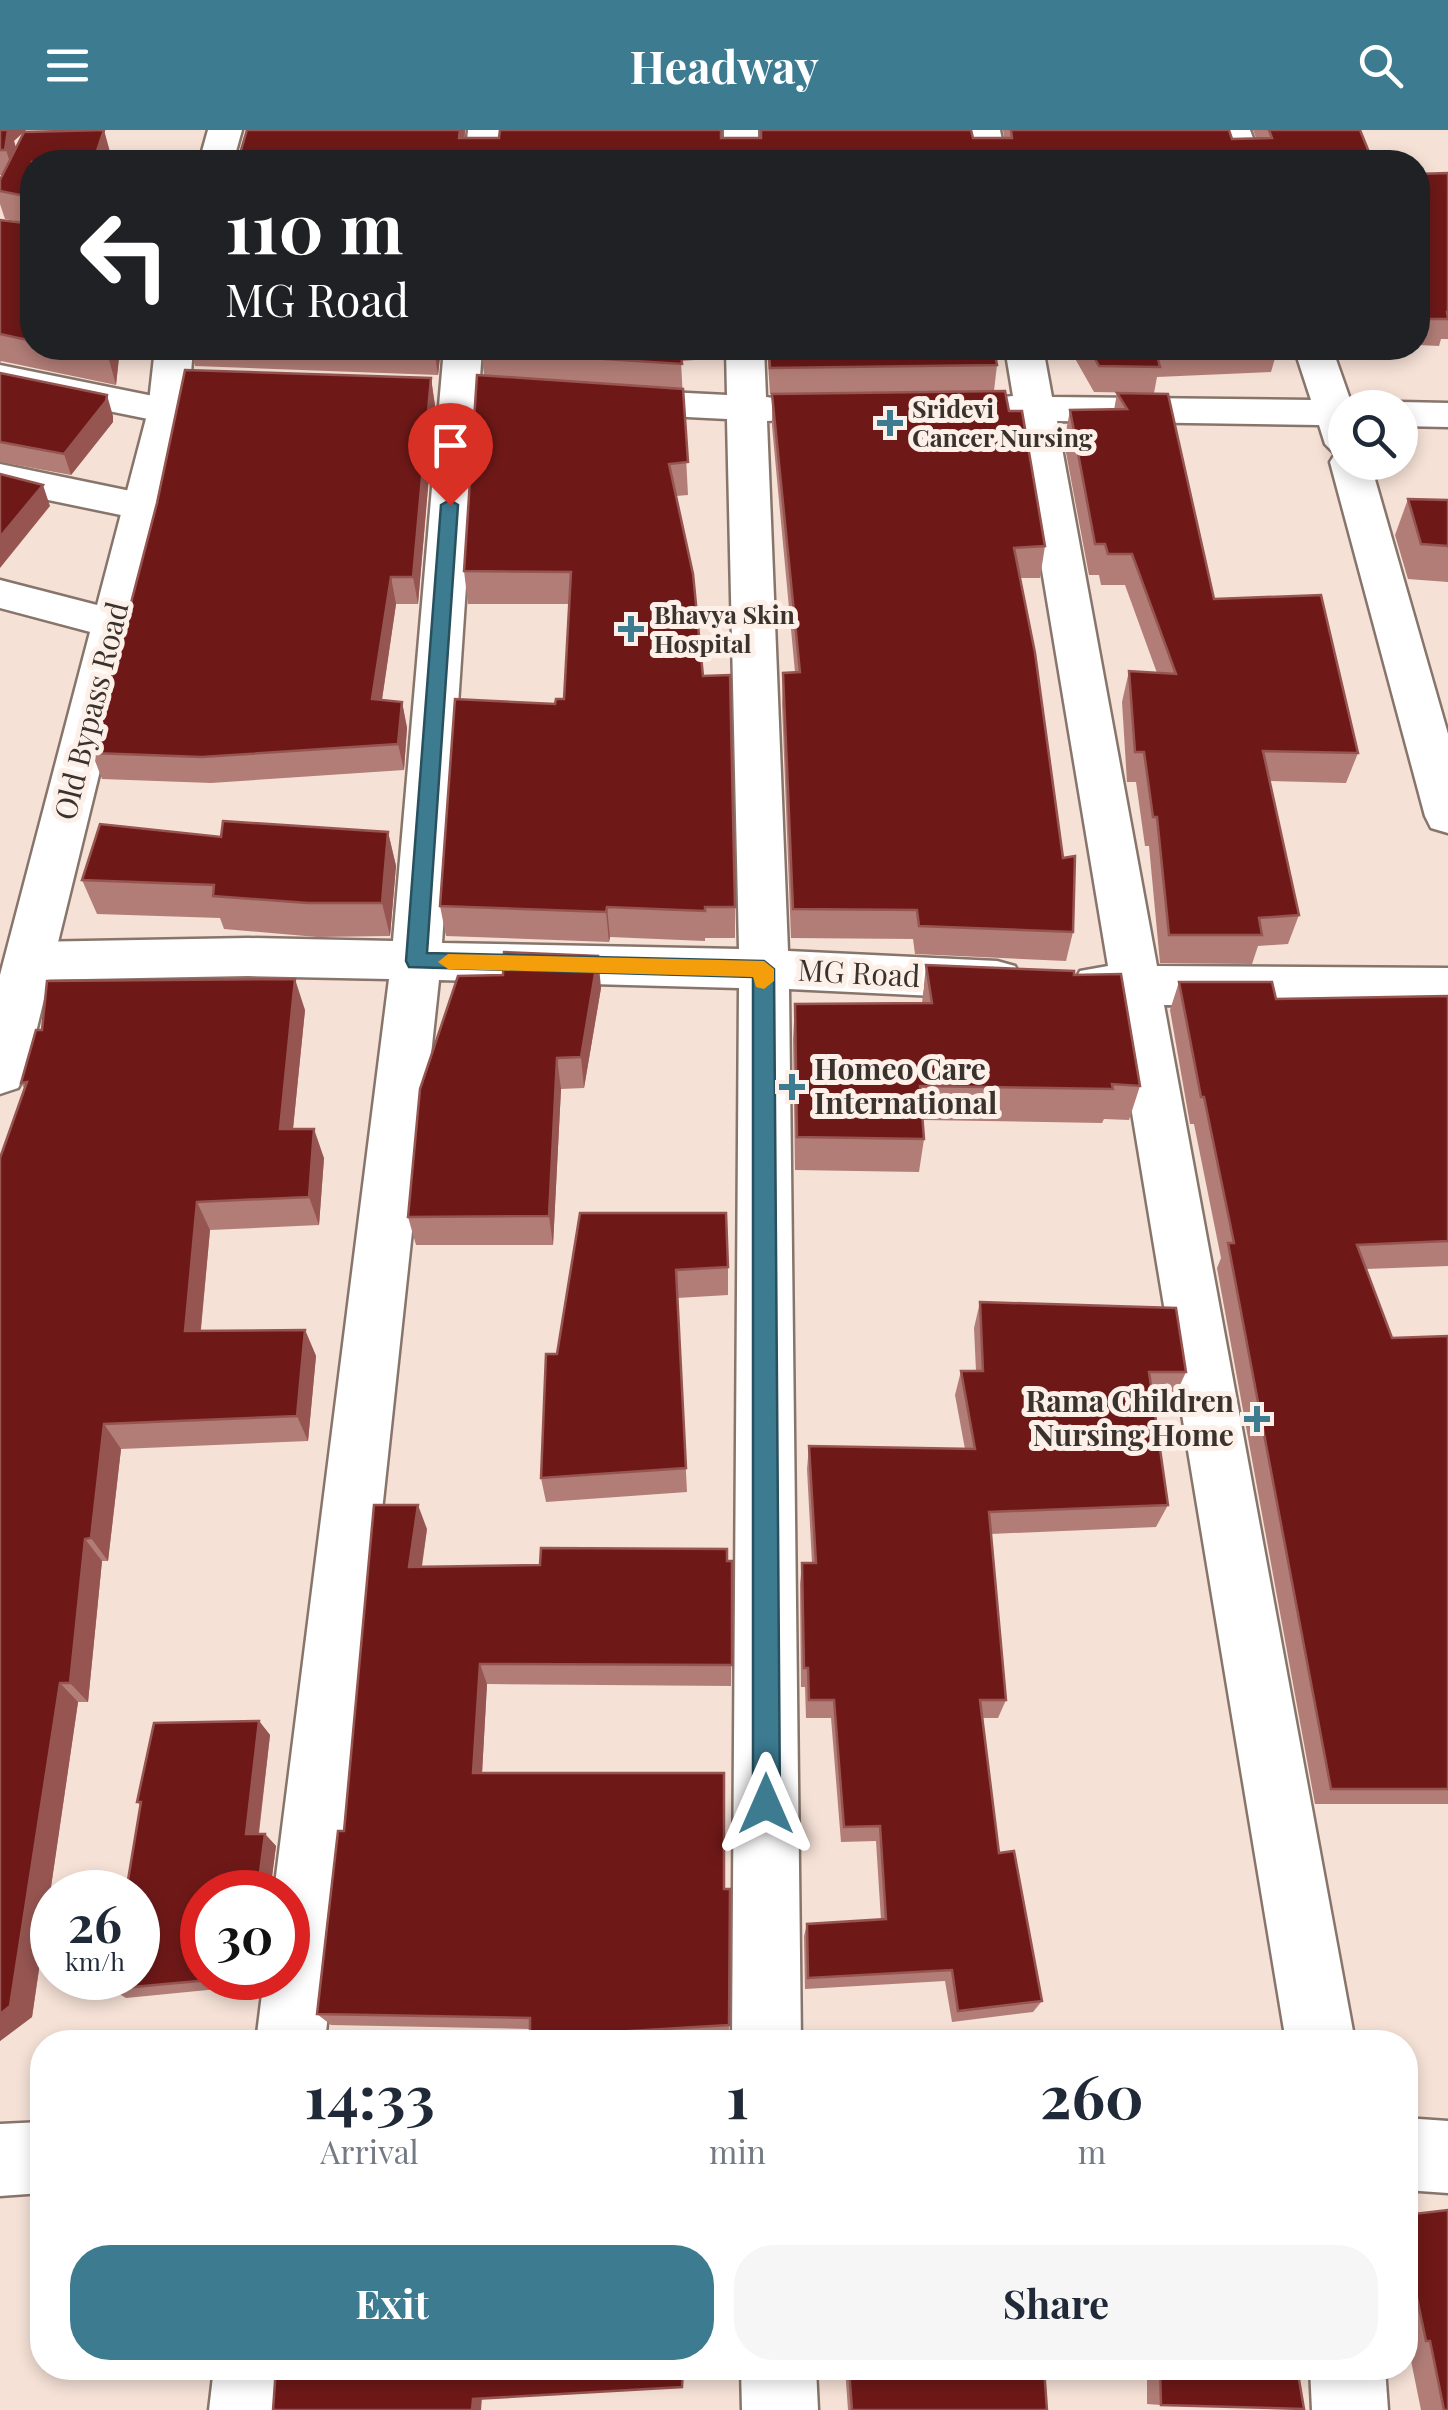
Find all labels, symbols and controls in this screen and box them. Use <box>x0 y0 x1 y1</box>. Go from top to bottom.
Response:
text: Headway <box>629 35 819 95</box>
icon: menu <box>40 38 95 93</box>
icon: search <box>1353 38 1408 93</box>
text: 110 m <box>225 178 403 272</box>
icon: left <box>60 190 190 320</box>
text: MG Road <box>225 268 409 328</box>
map controls <box>1328 390 1418 480</box>
button: search <box>1328 390 1418 480</box>
place label: Sridevi Cancer Nursing <box>912 391 1093 453</box>
pin <box>408 403 493 506</box>
marker: Sridevi Cancer Nursing <box>877 410 903 436</box>
icon: arrive <box>423 418 478 473</box>
street label: Old Bypass Road <box>44 597 136 824</box>
place label: Bhavya Skin Hospital <box>654 597 796 659</box>
marker: Bhavya Skin Hospital <box>618 616 644 642</box>
street label: MG Road <box>797 949 921 995</box>
place label: Homeo Care International <box>814 1048 997 1122</box>
marker: Homeo Care International <box>779 1074 805 1100</box>
place label: Rama Children Nursing Home <box>1025 1380 1235 1454</box>
marker: Rama Children Nursing Home <box>1244 1406 1270 1432</box>
position arrow <box>714 1752 818 1856</box>
speed limit sign: 30 <box>180 1870 310 2000</box>
text: 26 <box>68 1889 122 1956</box>
text: km/h <box>65 1944 125 1977</box>
text: 14:33 <box>304 2054 435 2134</box>
text: 1 <box>726 2054 749 2134</box>
text: 260 <box>1040 2054 1144 2134</box>
text: Arrival <box>320 2129 419 2172</box>
text: min <box>709 2129 766 2172</box>
text: m <box>1078 2129 1106 2172</box>
button: Exit <box>70 2245 714 2360</box>
button: Share <box>734 2245 1378 2360</box>

